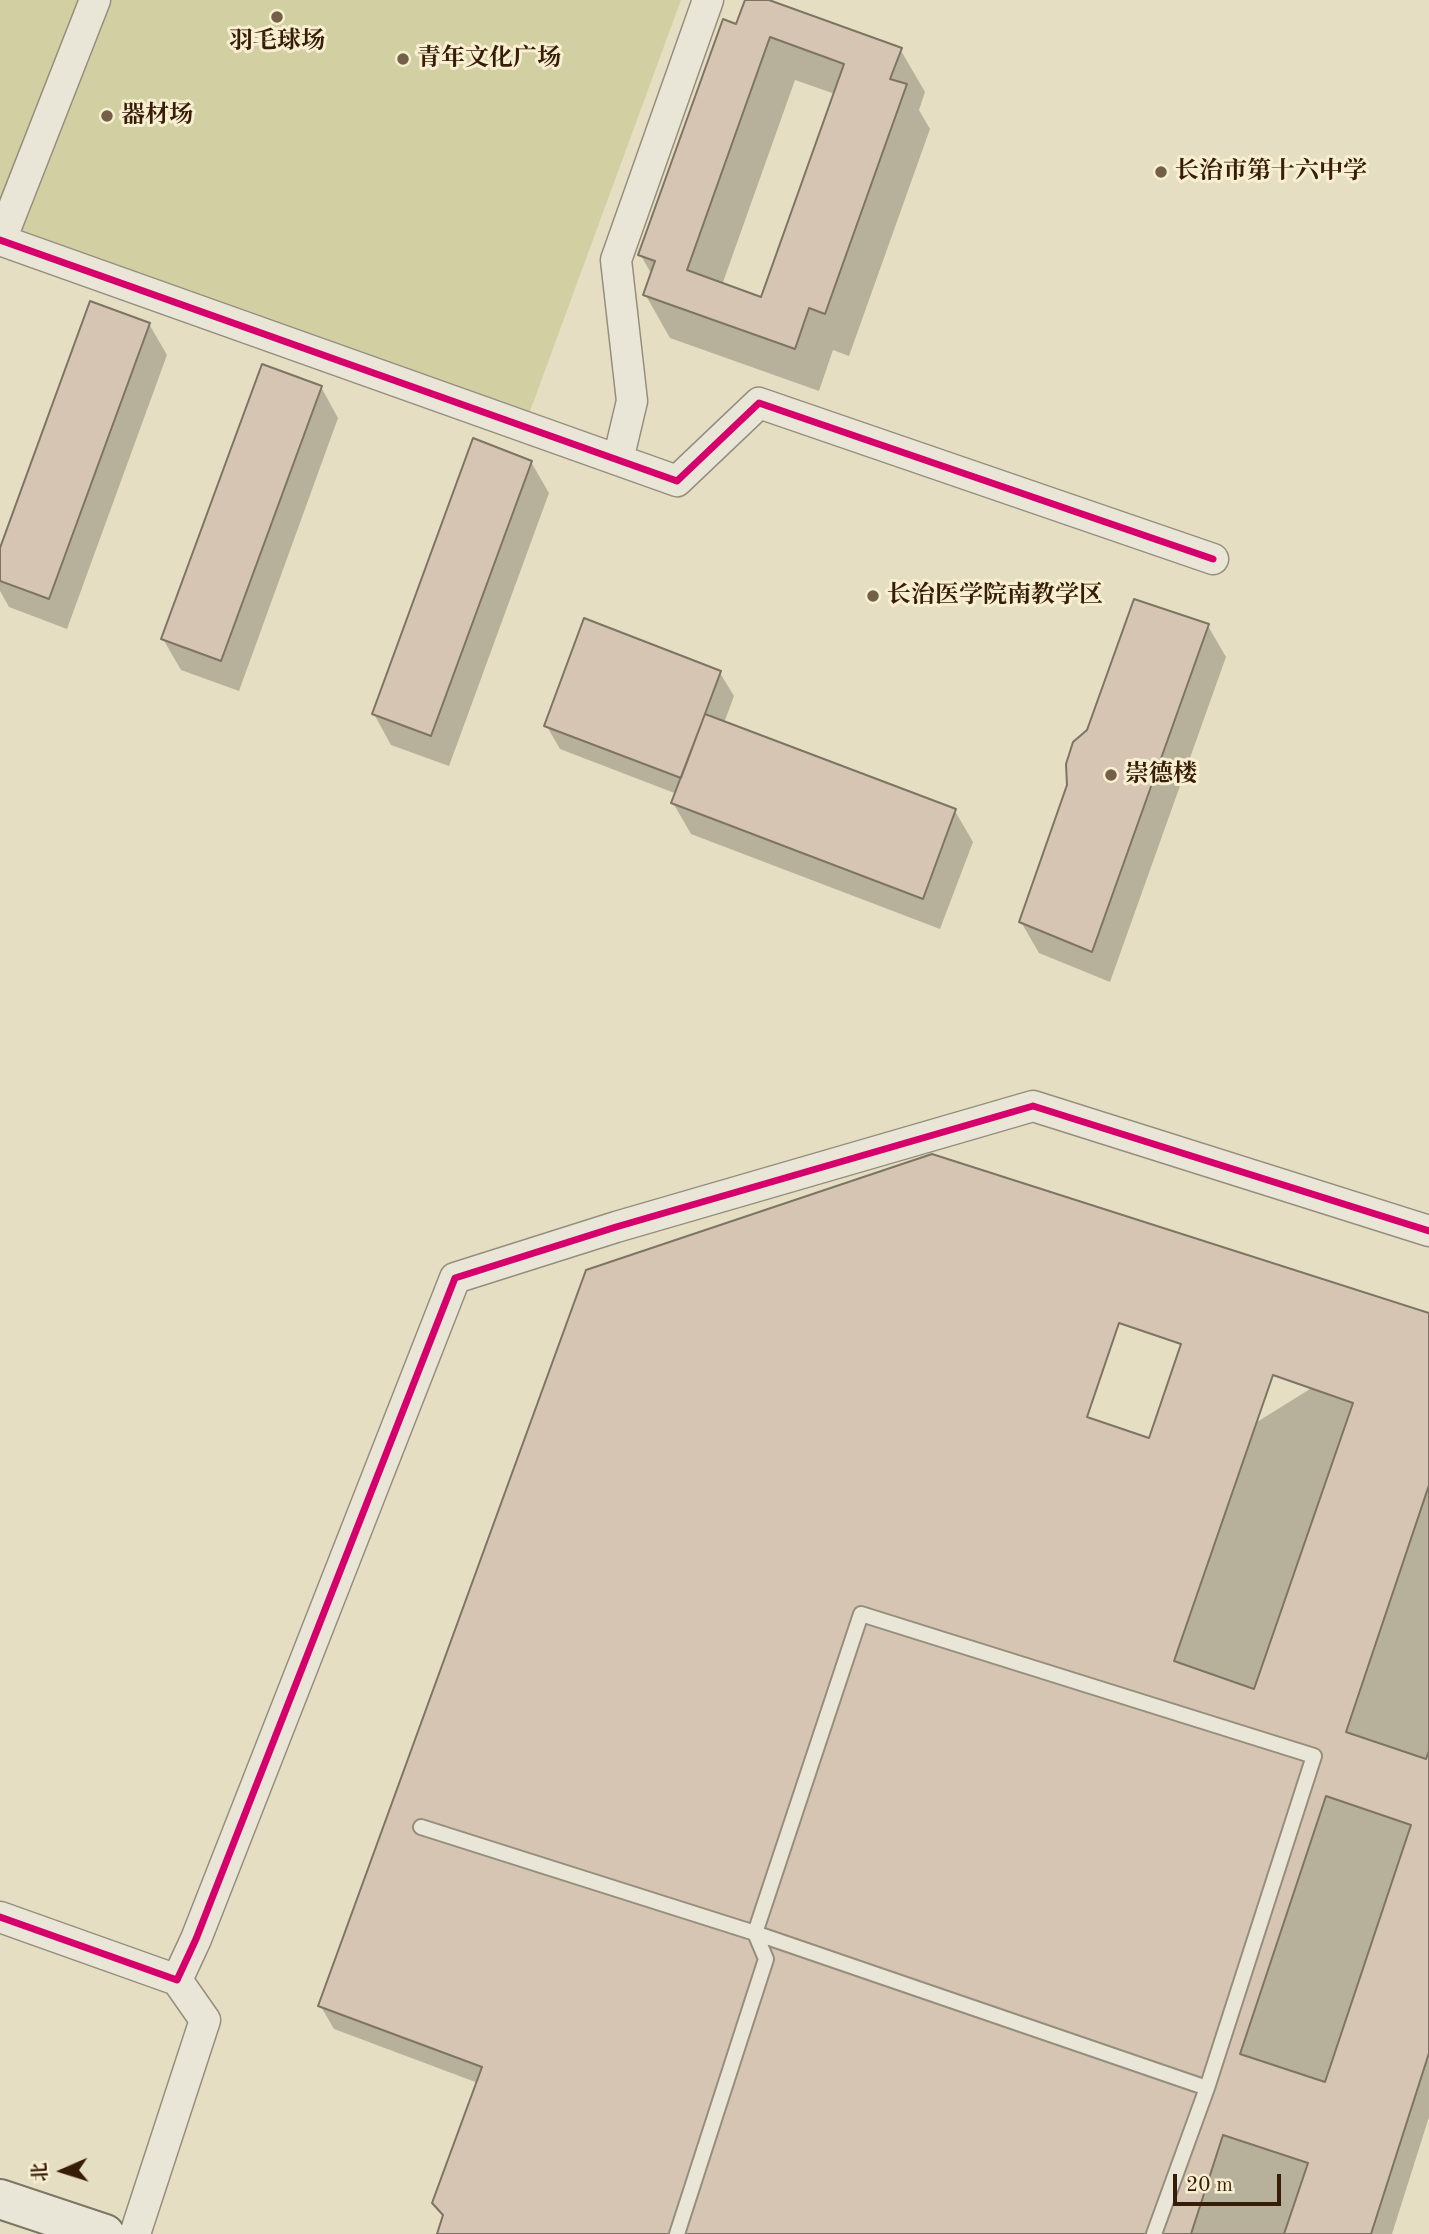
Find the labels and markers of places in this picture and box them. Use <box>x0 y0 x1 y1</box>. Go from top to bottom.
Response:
marker: 羽毛球场 <box>269 9 285 25</box>
place label: 羽毛球场 <box>229 28 325 56</box>
place label: 青年文化广场 <box>417 45 561 73</box>
marker: 青年文化广场 <box>395 51 411 67</box>
place label: 器材场 <box>121 102 193 130</box>
marker: 器材场 <box>99 108 115 124</box>
place label: 长治市第十六中学 <box>1175 158 1367 186</box>
marker: 长治市第十六中学 <box>1153 164 1169 180</box>
place label: 长治医学院南教学区 <box>887 582 1103 610</box>
marker: 长治医学院南教学区 <box>865 588 881 604</box>
place label: 崇德楼 <box>1125 761 1197 789</box>
marker: 崇德楼 <box>1103 767 1119 783</box>

